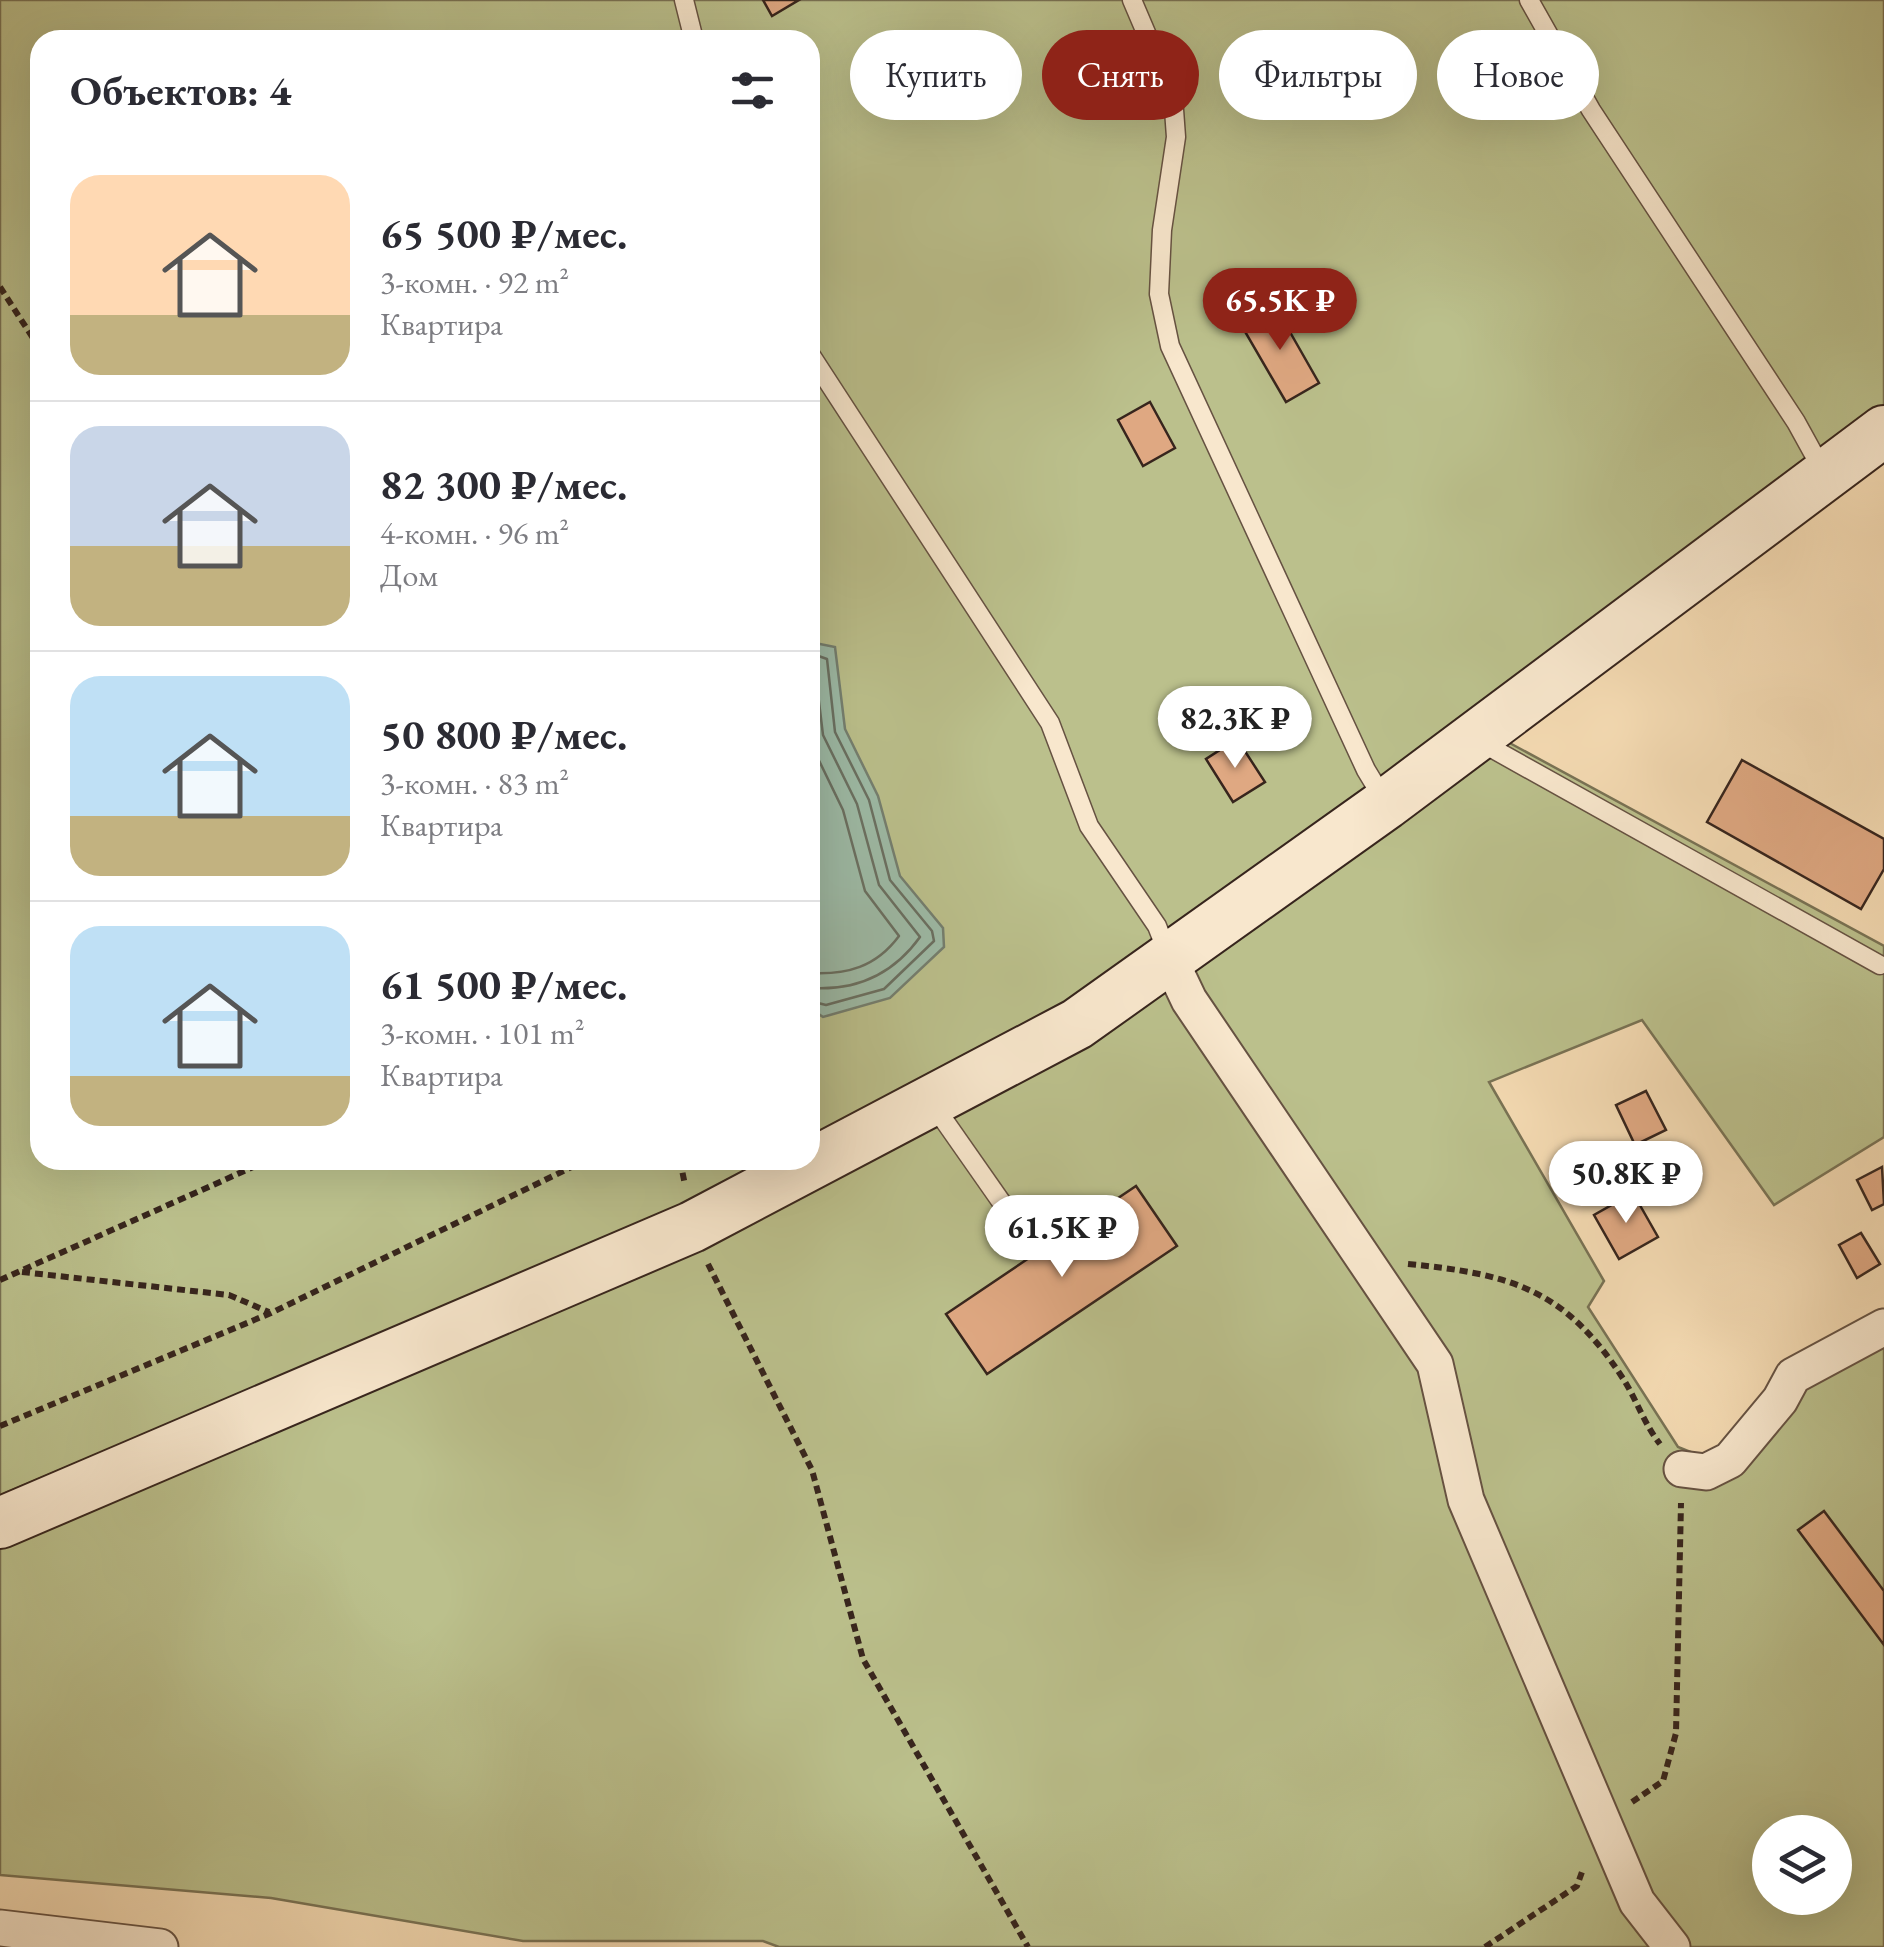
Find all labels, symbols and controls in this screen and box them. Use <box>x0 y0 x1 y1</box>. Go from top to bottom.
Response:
chip: Купить <box>850 30 1022 120</box>
chip: Снять <box>1042 30 1199 120</box>
chip: Фильтры <box>1219 30 1417 120</box>
chip: Новое <box>1437 30 1599 120</box>
text: Объектов: 4 <box>70 63 291 118</box>
icon: filters <box>725 63 780 118</box>
text: 65 500 ₽/мес. <box>380 206 627 261</box>
icon: home <box>150 215 270 335</box>
text: 3-комн. · 92 m² <box>380 261 569 303</box>
pin: 65.5K ₽ <box>1188 268 1372 353</box>
text: 65.5K ₽ <box>1225 279 1335 321</box>
text: Квартира <box>380 303 503 345</box>
text: 82 300 ₽/мес. <box>380 457 627 512</box>
icon: home <box>150 466 270 586</box>
text: 4-комн. · 96 m² <box>380 512 569 554</box>
text: Дом <box>380 554 438 596</box>
pin: 82.3K ₽ <box>1143 686 1327 771</box>
text: 82.3K ₽ <box>1180 697 1290 739</box>
text: 50 800 ₽/мес. <box>380 707 627 762</box>
icon: home <box>150 716 270 836</box>
text: 3-комн. · 83 m² <box>380 762 569 804</box>
text: Квартира <box>380 804 503 846</box>
text: 61 500 ₽/мес. <box>380 957 627 1012</box>
icon: home <box>150 966 270 1086</box>
text: 3-комн. · 101 m² <box>380 1012 585 1054</box>
text: Квартира <box>380 1054 503 1096</box>
pin: 50.8K ₽ <box>1534 1141 1718 1226</box>
text: 50.8K ₽ <box>1571 1152 1681 1194</box>
pin: 61.5K ₽ <box>970 1195 1154 1280</box>
text: 61.5K ₽ <box>1007 1206 1117 1248</box>
map controls <box>1752 1815 1852 1915</box>
button: layers <box>1752 1815 1852 1915</box>

